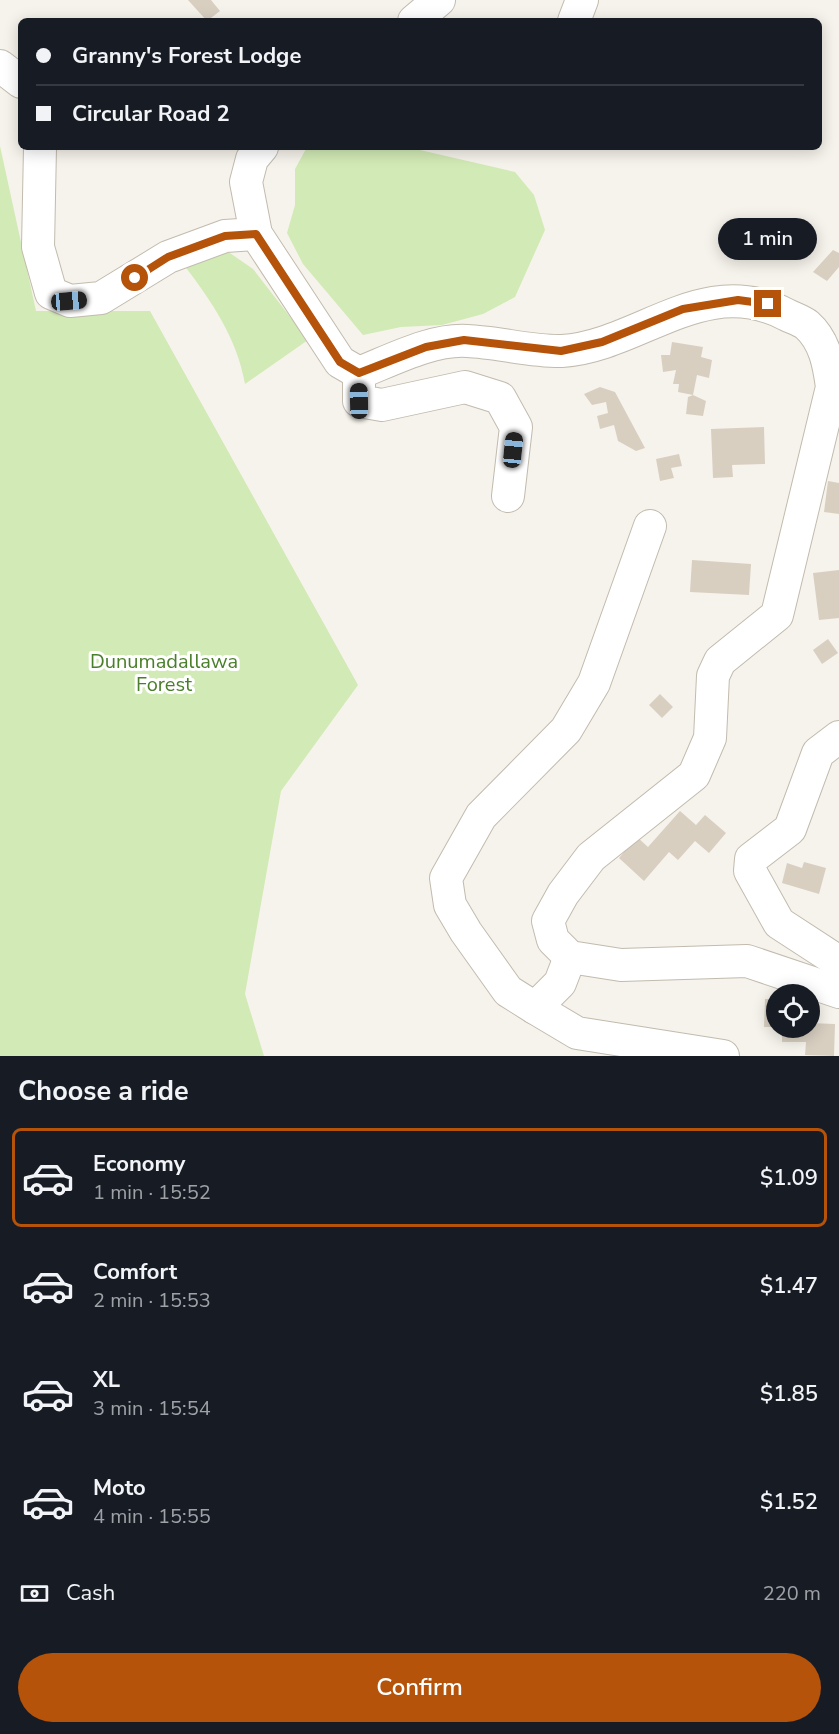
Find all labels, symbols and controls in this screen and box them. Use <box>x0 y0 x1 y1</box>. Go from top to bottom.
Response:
text: Granny's Forest Lodge <box>72 41 301 71</box>
text: Circular Road 2 <box>72 99 230 129</box>
callout: 1 min <box>718 217 818 259</box>
text: 1 min <box>742 225 793 252</box>
route start <box>121 264 148 291</box>
car <box>50 290 88 312</box>
route end <box>754 290 781 317</box>
car <box>350 383 368 419</box>
car <box>502 431 524 469</box>
park label: Dunumadallawa Forest <box>90 648 238 698</box>
map controls <box>766 984 820 1038</box>
button: locate <box>766 984 820 1038</box>
text: Choose a ride <box>18 1073 189 1110</box>
text: Economy <box>93 1149 185 1179</box>
icon: car <box>21 1151 75 1205</box>
text: $1.09 <box>760 1163 818 1193</box>
text: 1 min · 15:52 <box>93 1179 211 1206</box>
text: Comfort <box>93 1257 177 1287</box>
icon: car <box>21 1259 75 1313</box>
text: $1.47 <box>760 1271 818 1301</box>
text: 2 min · 15:53 <box>93 1287 211 1314</box>
text: XL <box>93 1365 120 1395</box>
icon: car <box>21 1367 75 1421</box>
text: $1.85 <box>760 1379 818 1409</box>
text: 3 min · 15:54 <box>93 1395 211 1422</box>
text: Moto <box>93 1473 146 1503</box>
icon: car <box>21 1475 75 1529</box>
text: $1.52 <box>760 1487 818 1517</box>
text: 4 min · 15:55 <box>93 1503 211 1530</box>
icon: cash <box>18 1577 51 1610</box>
text: Cash <box>66 1578 115 1608</box>
text: 220 m <box>763 1580 821 1607</box>
button: Confirm <box>18 1653 821 1722</box>

